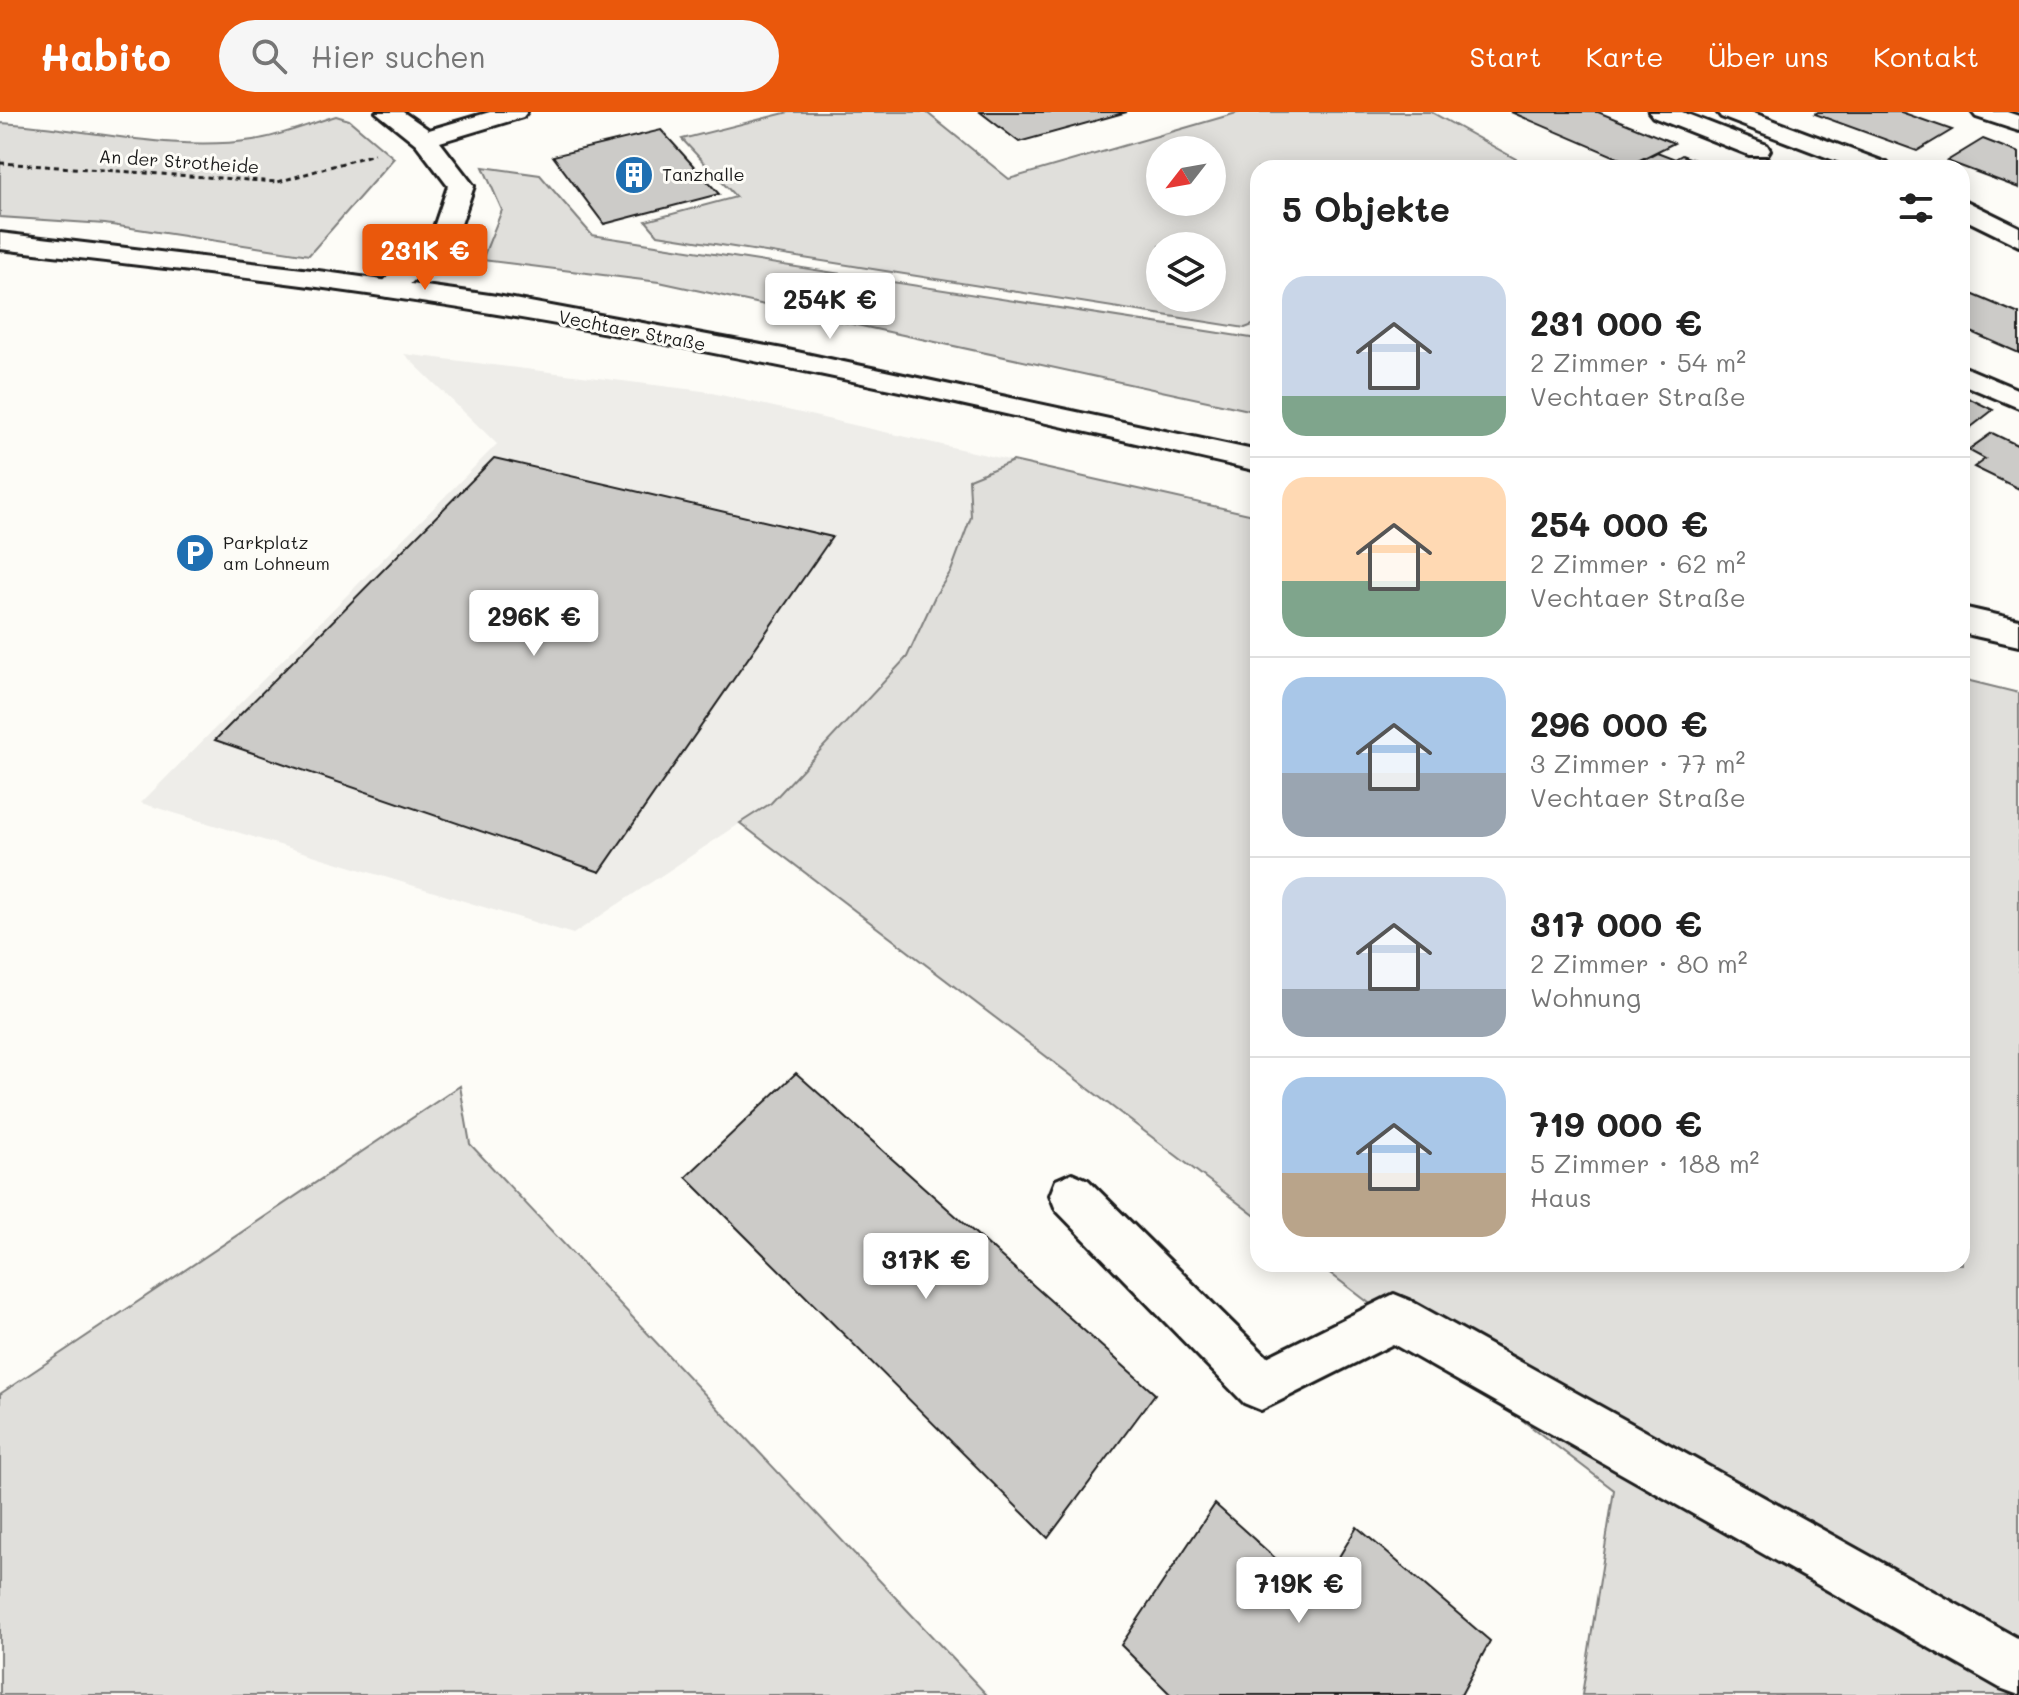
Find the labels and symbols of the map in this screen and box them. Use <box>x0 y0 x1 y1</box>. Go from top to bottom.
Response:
north arrow <box>1146 136 1226 216</box>
street label: An der Strotheide <box>98 143 260 179</box>
building icon: Tanzhalle <box>613 154 655 196</box>
place label: Tanzhalle <box>662 162 745 186</box>
pin: 231K € <box>360 224 490 292</box>
pin: 254K € <box>765 273 895 341</box>
street label: Vechtaer Straße <box>557 304 708 356</box>
place label: Parkplatz am Lohneum <box>223 530 330 575</box>
parking icon: Parkplatz am Lohneum <box>174 532 216 574</box>
pin: 296K € <box>469 590 599 658</box>
pin: 317K € <box>861 1233 991 1301</box>
pin: 719K € <box>1234 1557 1364 1625</box>

